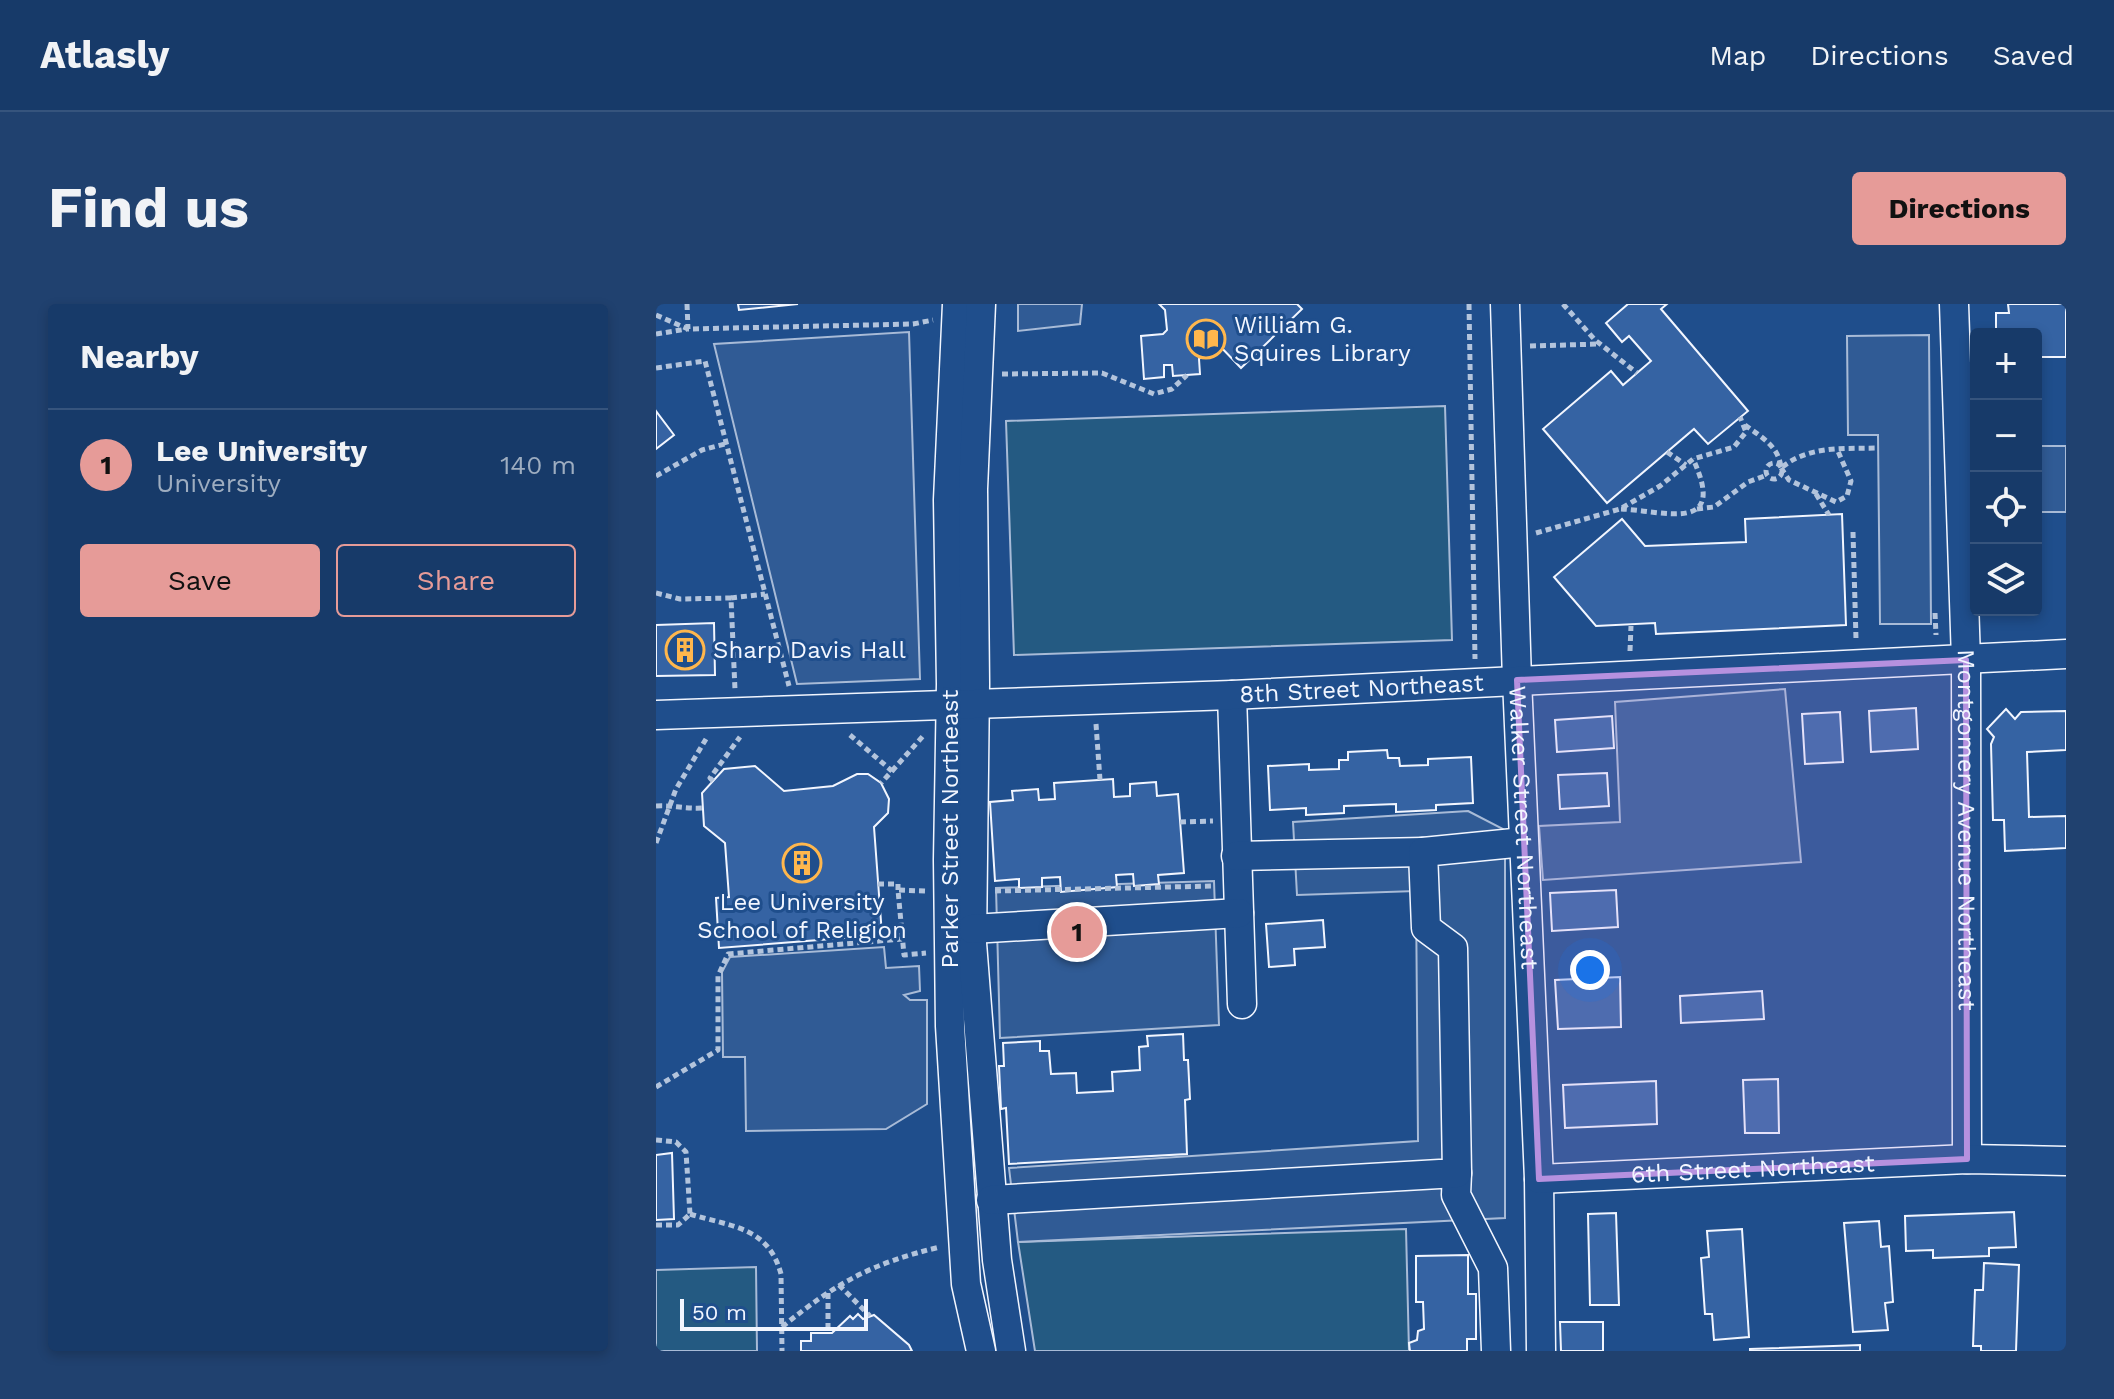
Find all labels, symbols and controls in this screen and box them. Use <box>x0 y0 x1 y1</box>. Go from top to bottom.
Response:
text: Atlasly <box>40 33 170 77</box>
text: Map <box>1709 39 1766 72</box>
text: Directions <box>1810 39 1949 72</box>
text: Saved <box>1993 39 2074 72</box>
button: Directions <box>1852 172 2066 245</box>
text: Find us <box>48 175 249 241</box>
place label: William G. Squires Library <box>1234 311 1411 367</box>
library icon: William G. Squires Library <box>1185 318 1227 360</box>
map controls <box>1970 328 2042 616</box>
button: + <box>1970 328 2042 400</box>
text: Nearby <box>80 336 199 376</box>
button: − <box>1970 400 2042 472</box>
text: Lee University <box>156 433 367 468</box>
text: 1 <box>100 450 112 480</box>
text: 140 m <box>500 450 576 480</box>
text: University <box>156 468 281 498</box>
button: locate <box>1970 472 2042 544</box>
button: Save <box>80 544 320 617</box>
button: Share <box>336 544 576 617</box>
button: layers <box>1970 544 2042 616</box>
building icon: Sharp Davis Hall <box>664 629 706 671</box>
place label: Sharp Davis Hall <box>713 636 906 664</box>
street label: Montgomery Avenue Northeast <box>1952 649 1981 1011</box>
street label: 8th Street Northeast <box>1239 669 1484 709</box>
street label: Walker Street Northeast <box>1503 685 1544 970</box>
street label: Parker Street Northeast <box>936 690 964 968</box>
building icon: Lee University School of Religion <box>781 842 823 884</box>
place label: Lee University School of Religion <box>697 888 907 944</box>
pin: 1 <box>1051 902 1103 962</box>
your location <box>1570 950 1610 990</box>
street label: 6th Street Northeast <box>1630 1149 1875 1189</box>
scale bar <box>680 1295 868 1331</box>
text: 50 m <box>692 1300 747 1325</box>

